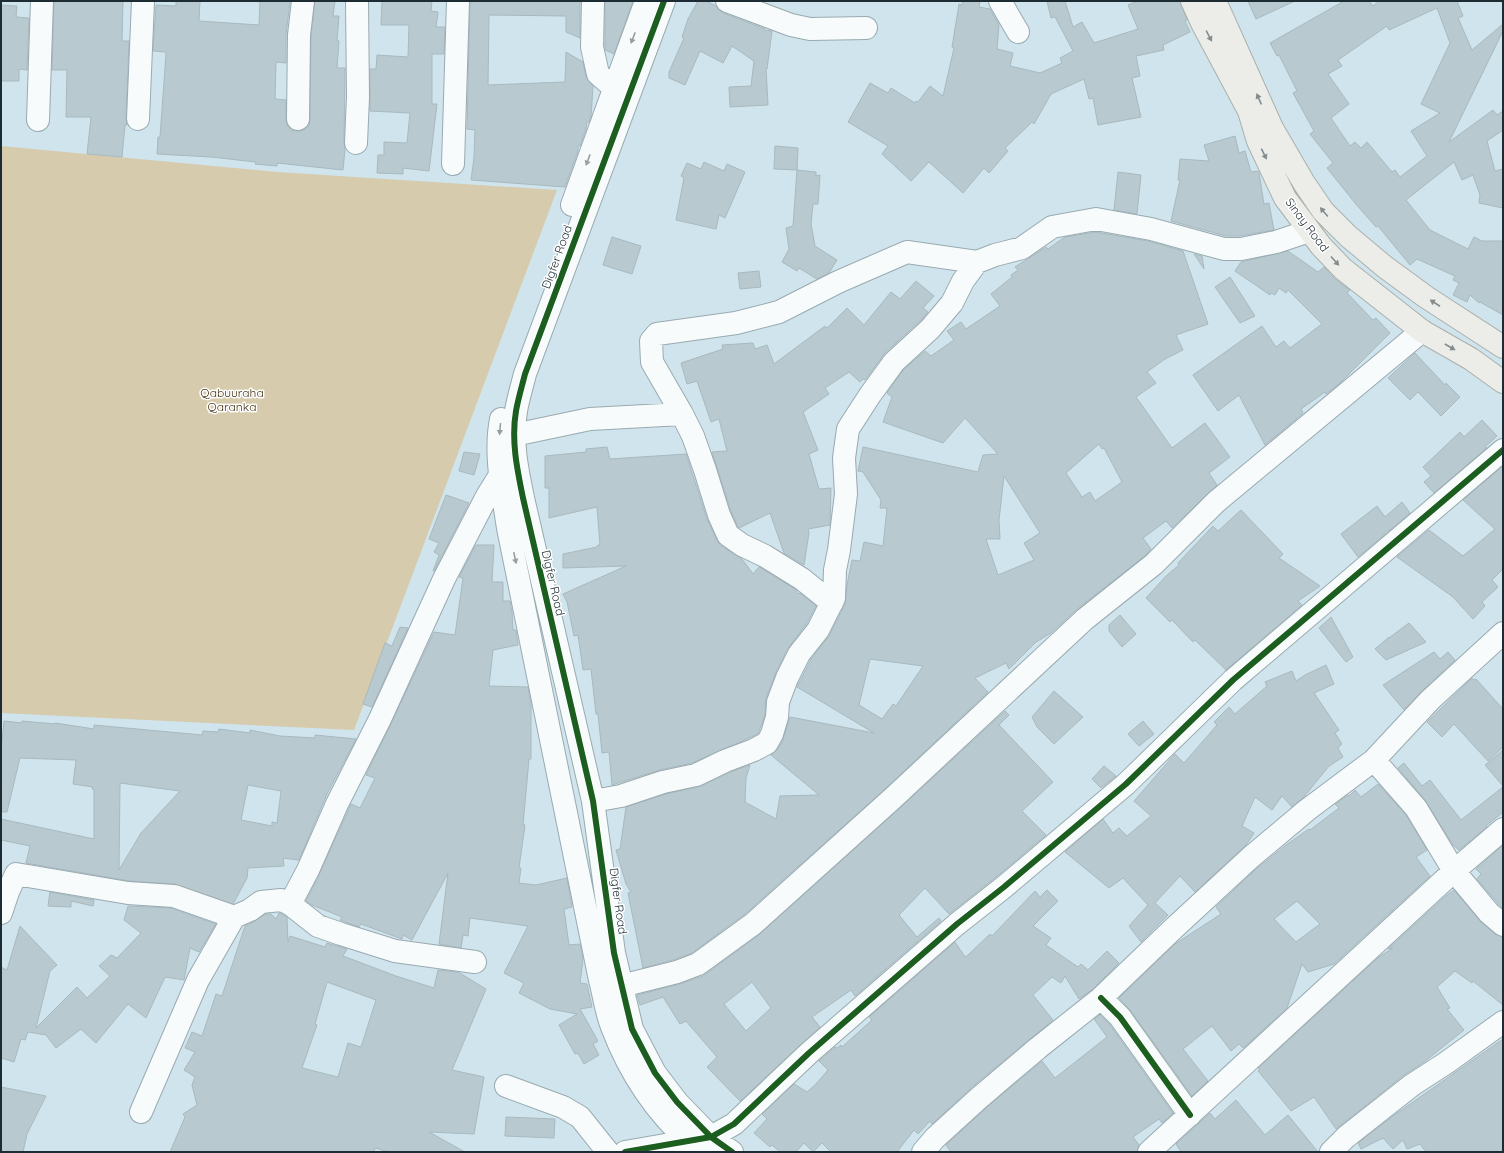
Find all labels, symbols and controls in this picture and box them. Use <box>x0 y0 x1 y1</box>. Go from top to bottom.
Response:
one-way arrow <box>1206 30 1212 42</box>
one-way arrow <box>629 32 635 44</box>
one-way arrow <box>1256 93 1262 105</box>
one-way arrow <box>1261 148 1267 159</box>
one-way arrow <box>585 154 591 166</box>
street label: Sinay Road <box>1282 195 1332 255</box>
one-way arrow <box>1320 206 1329 217</box>
street label: Digfer Road <box>538 223 575 291</box>
one-way arrow <box>1331 256 1340 266</box>
one-way arrow <box>1430 299 1440 307</box>
one-way arrow <box>1444 344 1456 351</box>
park label: Qabuuraha Qaranka <box>200 385 264 414</box>
one-way arrow <box>497 423 504 435</box>
street label: Digfer Road <box>539 549 568 617</box>
one-way arrow <box>512 551 518 564</box>
street label: Digfer Road <box>606 867 631 935</box>

